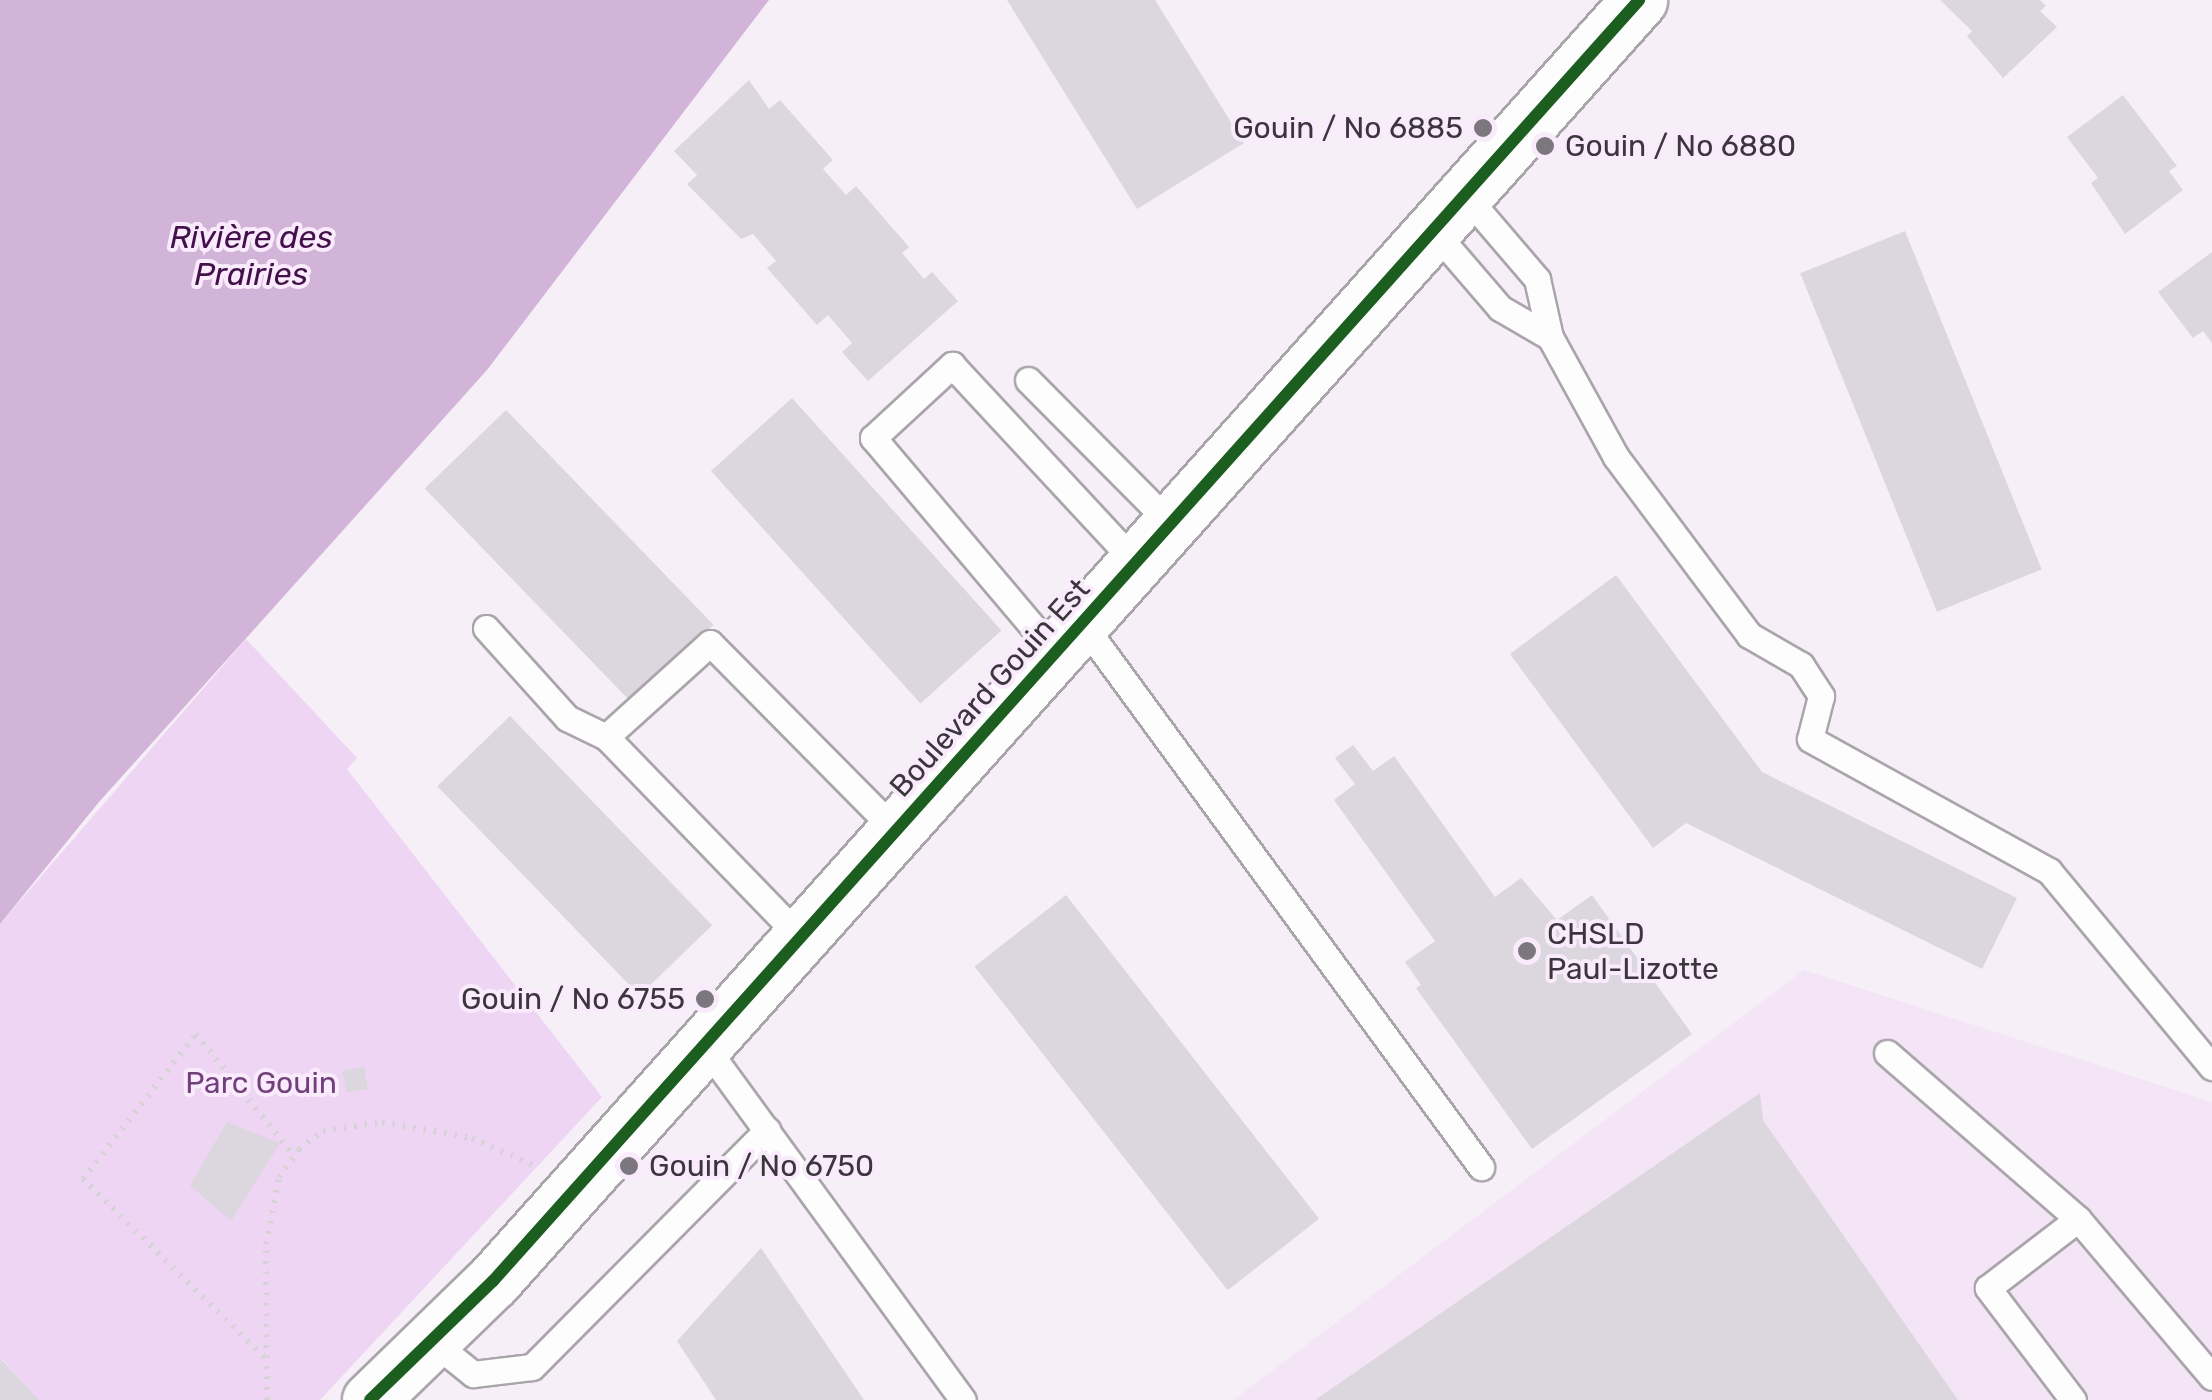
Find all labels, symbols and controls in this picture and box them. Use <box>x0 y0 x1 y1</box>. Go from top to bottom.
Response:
place label: Gouin / No 6885 <box>1233 110 1463 146</box>
marker: Gouin / No 6885 <box>1472 117 1494 139</box>
place label: Gouin / No 6880 <box>1565 128 1796 164</box>
marker: Gouin / No 6880 <box>1534 135 1556 157</box>
water label: Rivière des Prairies <box>169 219 333 294</box>
street label: Boulevard Gouin Est <box>882 571 1098 805</box>
place label: CHSLD Paul-Lizotte <box>1547 916 1719 986</box>
marker: CHSLD Paul-Lizotte <box>1516 940 1538 962</box>
place label: Gouin / No 6755 <box>461 981 685 1017</box>
marker: Gouin / No 6755 <box>694 988 716 1010</box>
park label: Parc Gouin <box>185 1065 337 1101</box>
place label: Gouin / No 6750 <box>649 1148 874 1184</box>
marker: Gouin / No 6750 <box>618 1155 640 1177</box>

